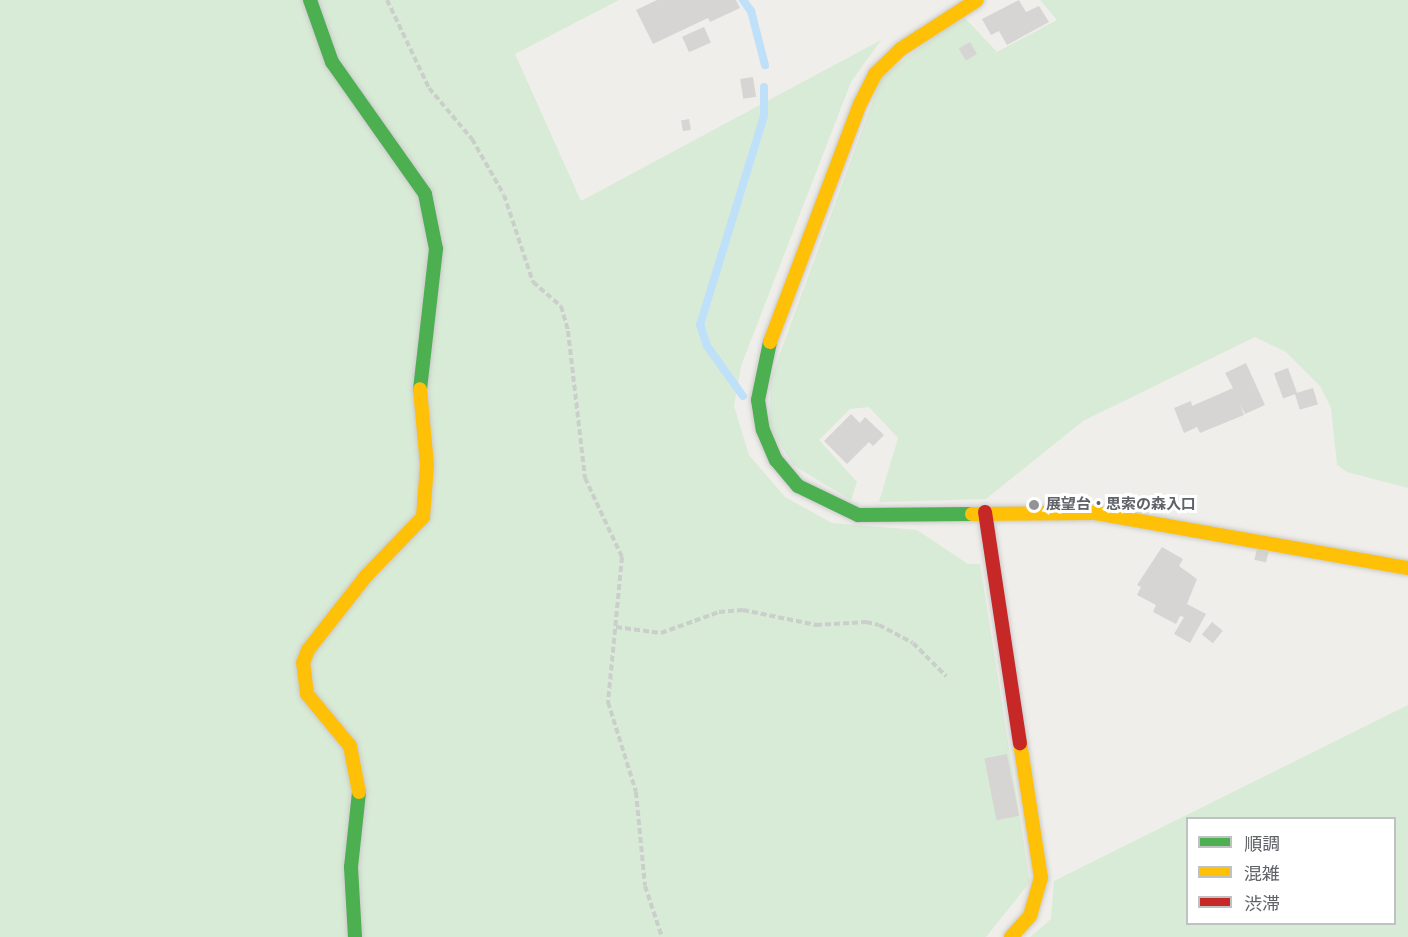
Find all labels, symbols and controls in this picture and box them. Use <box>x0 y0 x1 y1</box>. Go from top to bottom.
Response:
place label: 展望台・思索の森入口 <box>1046 496 1196 514</box>
marker: 展望台・思索の森入口 <box>1027 498 1041 512</box>
legend <box>1186 817 1396 925</box>
text: 順調 <box>1244 833 1280 855</box>
text: 混雑 <box>1244 863 1280 885</box>
text: 渋滞 <box>1244 893 1280 915</box>

